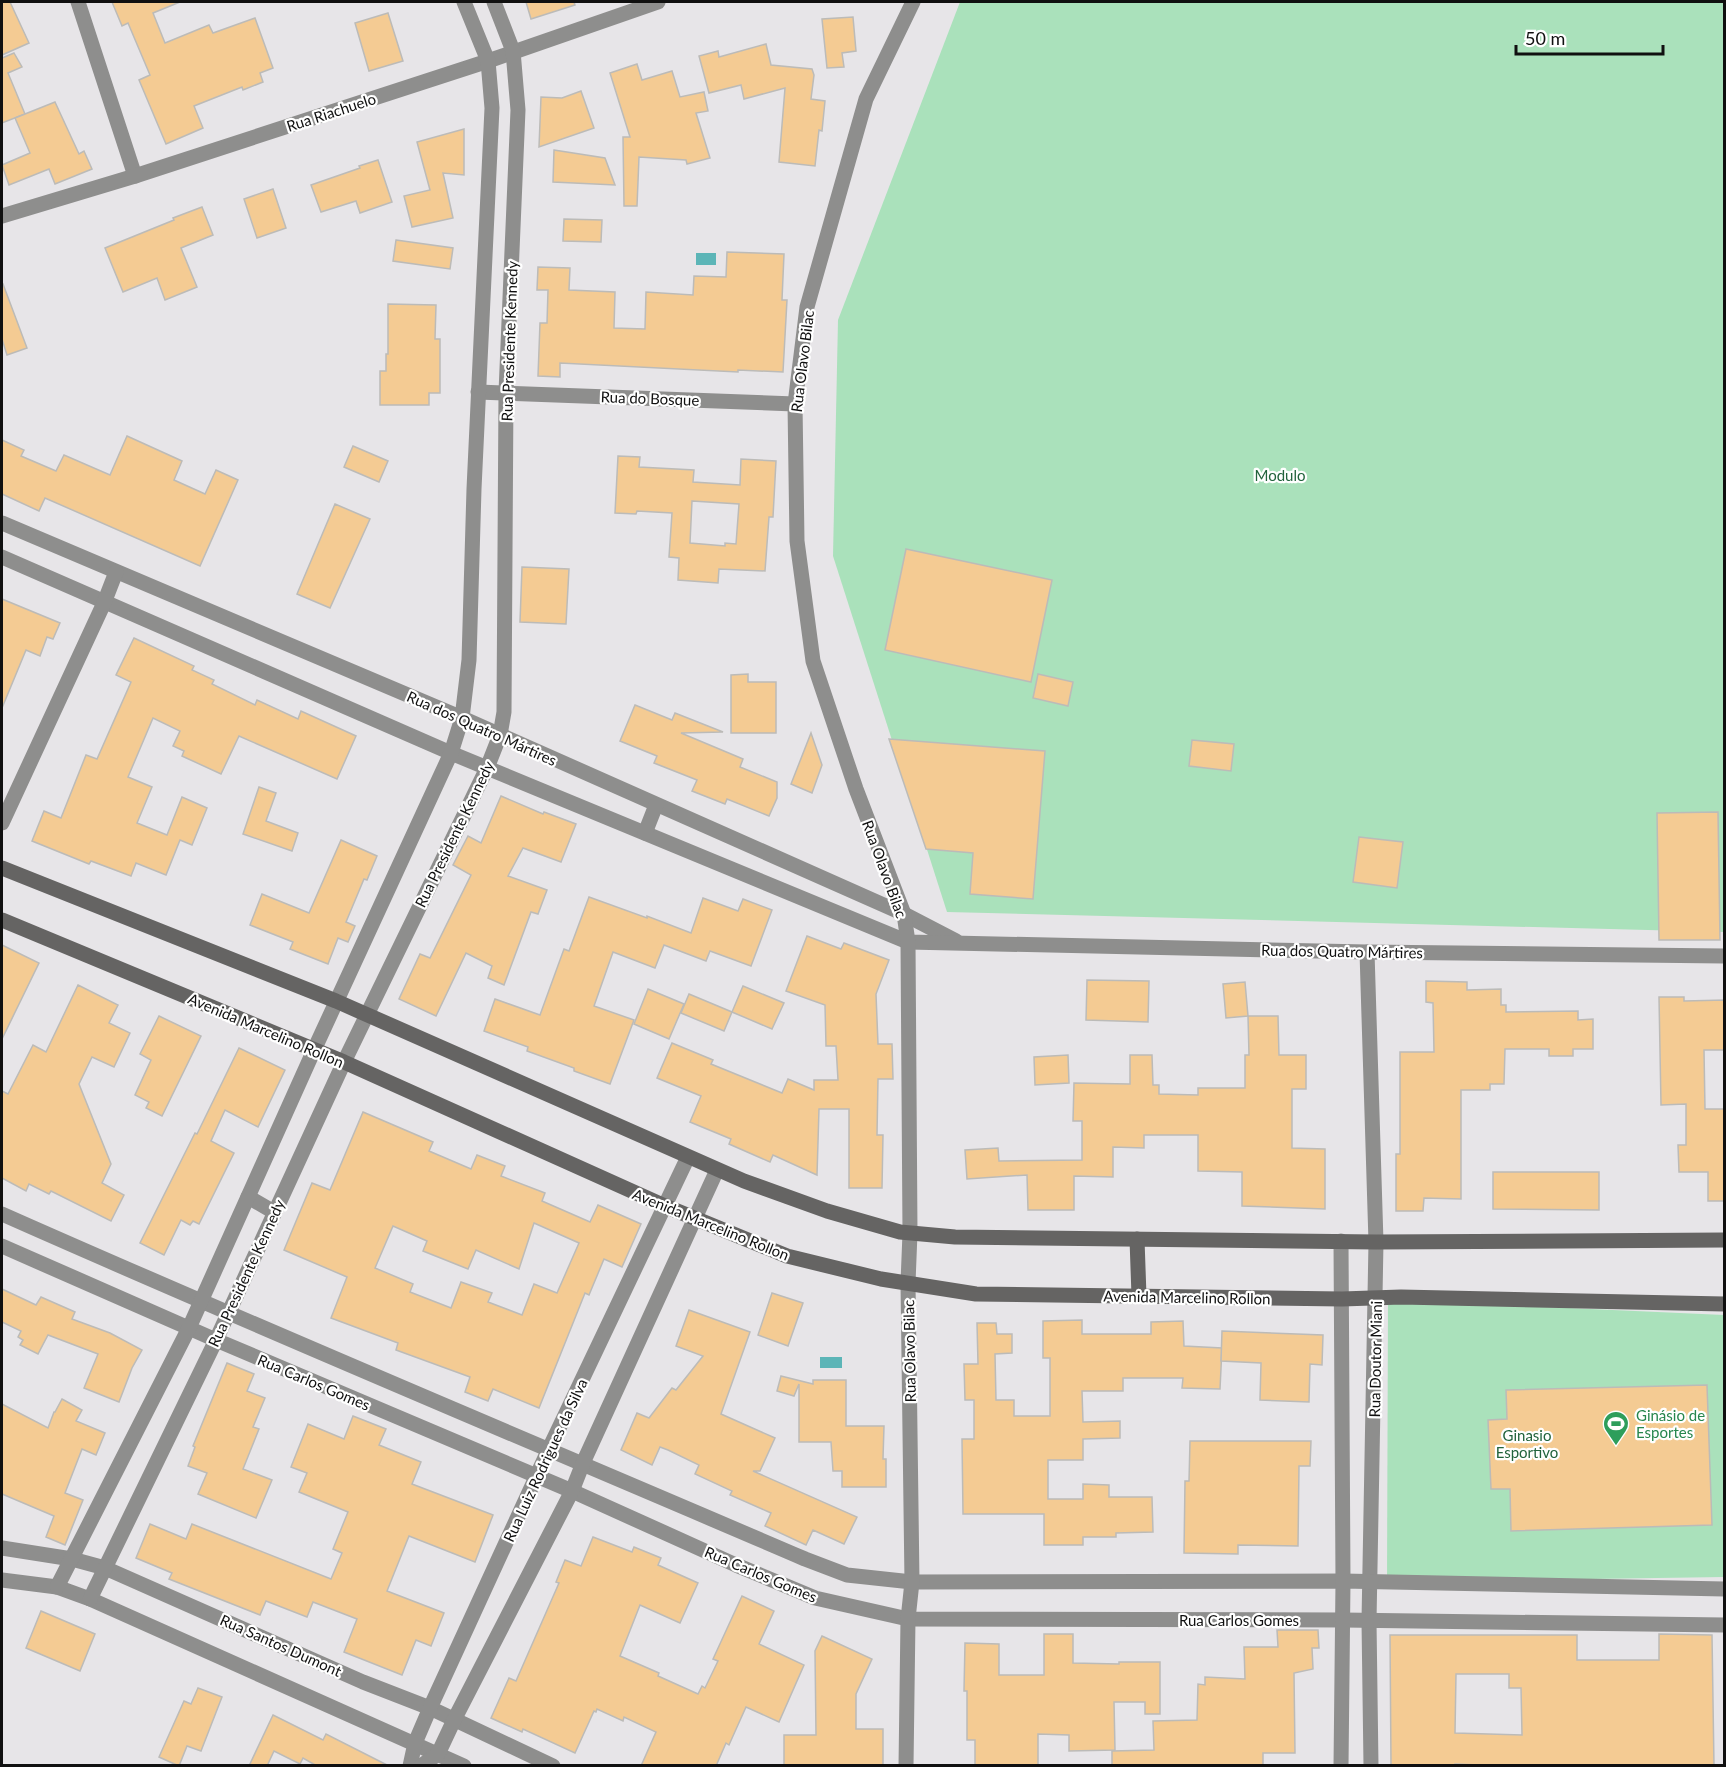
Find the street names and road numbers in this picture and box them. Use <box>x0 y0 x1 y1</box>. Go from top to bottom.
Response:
street label: Rua Riachuelo <box>284 89 378 135</box>
street label: Rua Presidente Kennedy <box>497 260 521 422</box>
street label: Rua Olavo Bilac <box>787 309 817 413</box>
street label: Rua do Bosque <box>600 387 700 409</box>
street label: Rua dos Quatro Mártires <box>404 687 560 769</box>
street label: Rua Presidente Kennedy <box>411 758 497 910</box>
street label: Rua Olavo Bilac <box>859 818 911 920</box>
street label: Rua dos Quatro Mártires <box>1261 941 1423 961</box>
street label: Avenida Marcelino Rollon <box>186 989 346 1071</box>
street label: Avenida Marcelino Rollon <box>630 1184 792 1264</box>
street label: Rua Presidente Kennedy <box>204 1196 288 1350</box>
street label: Avenida Marcelino Rollon <box>1103 1287 1271 1307</box>
street label: Rua Olavo Bilac <box>899 1300 919 1402</box>
street label: Rua Doutor Miani <box>1365 1301 1385 1417</box>
street label: Rua Carlos Gomes <box>255 1350 373 1414</box>
street label: Rua Luiz Rodrigues da Silva <box>499 1376 591 1544</box>
street label: Rua Carlos Gomes <box>702 1542 820 1606</box>
street label: Rua Santos Dumont <box>218 1610 345 1680</box>
street label: Rua Carlos Gomes <box>1179 1611 1299 1629</box>

